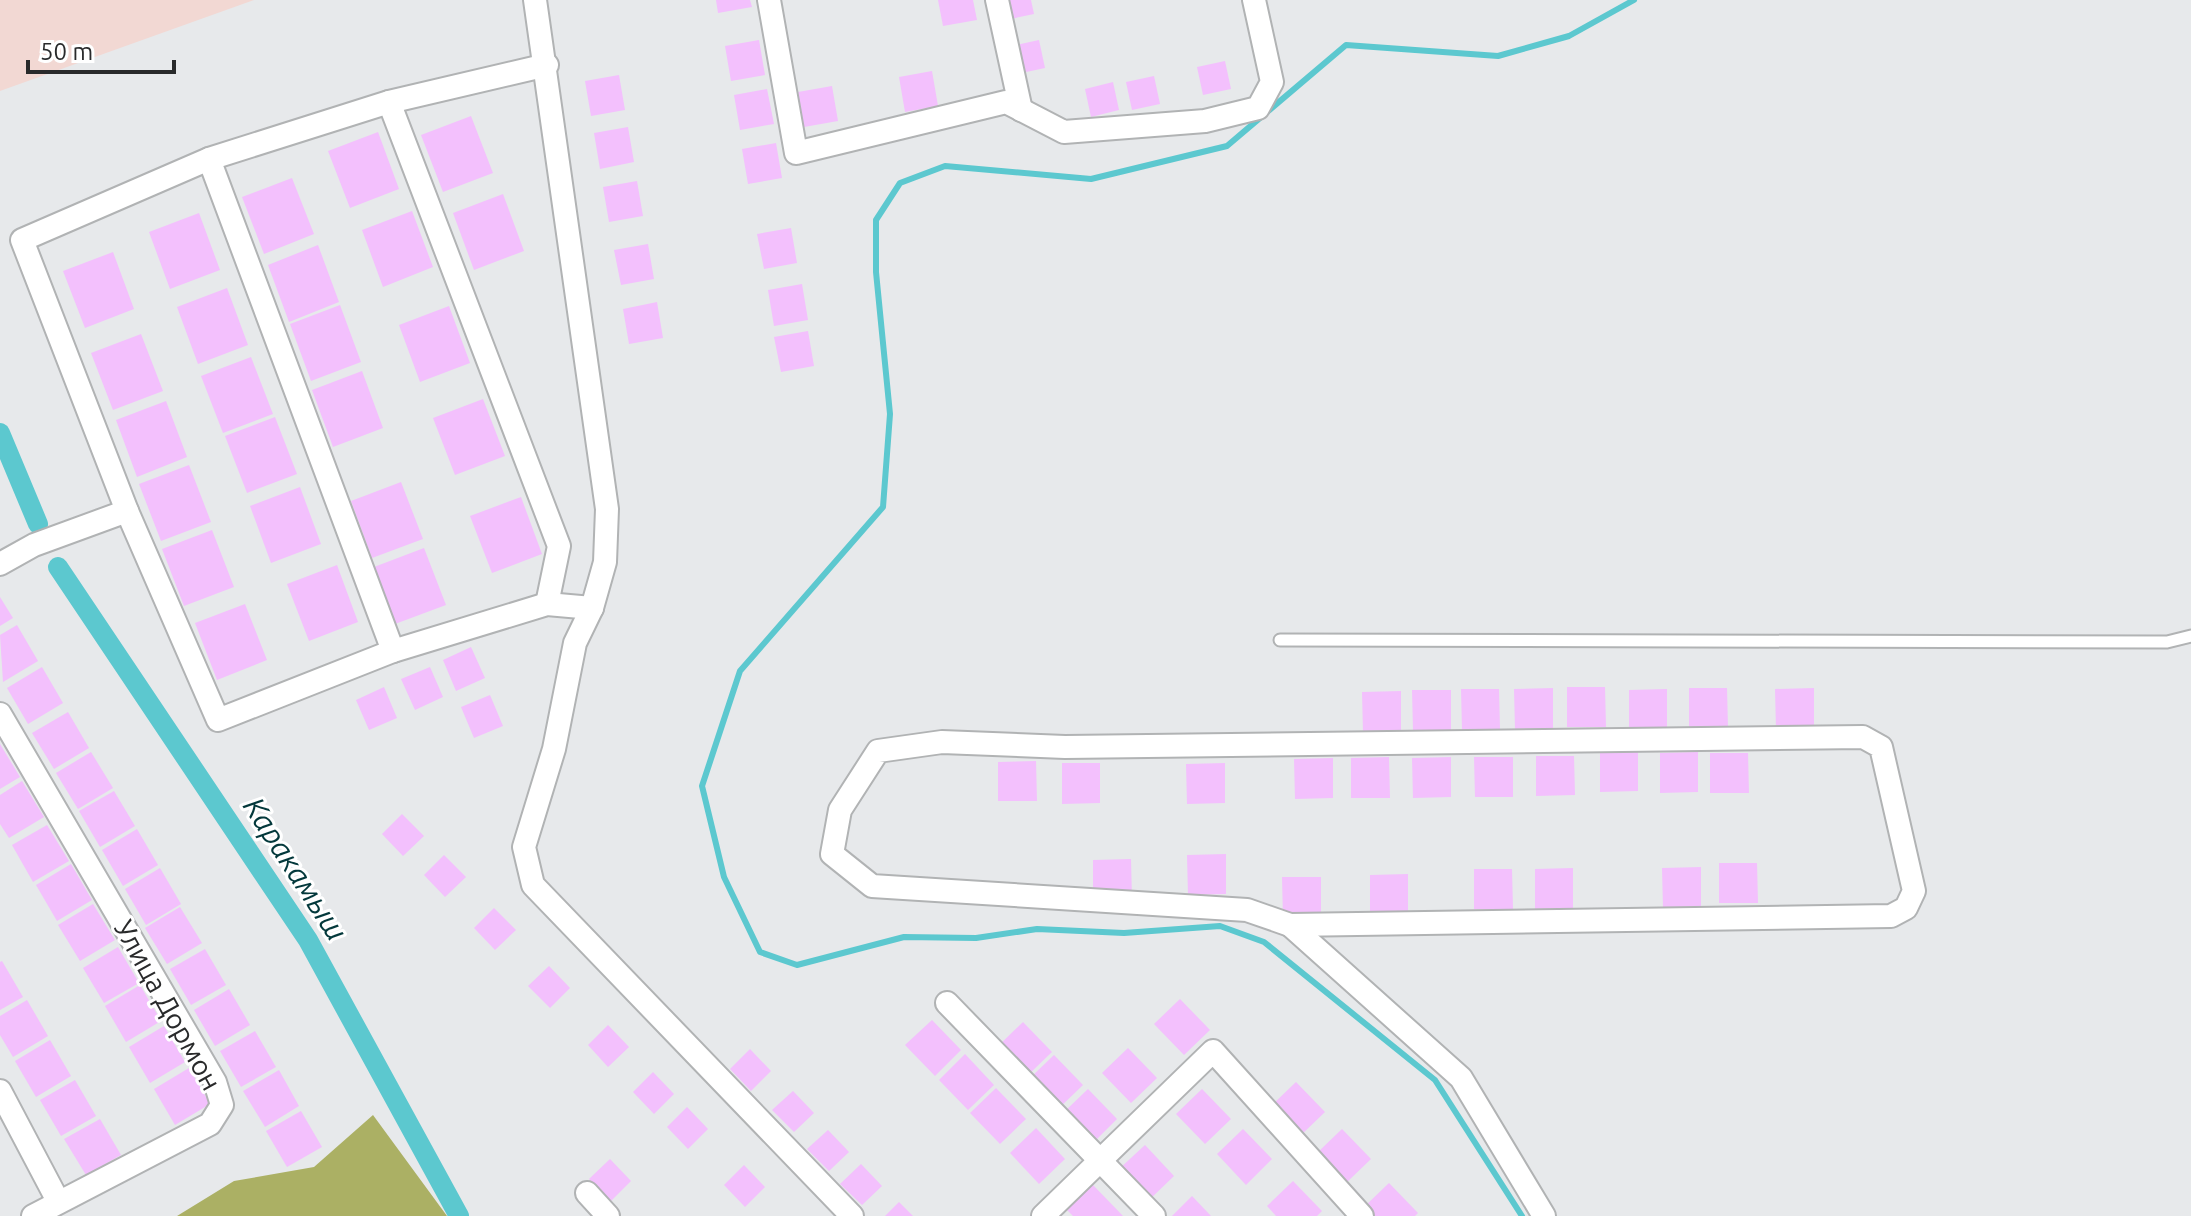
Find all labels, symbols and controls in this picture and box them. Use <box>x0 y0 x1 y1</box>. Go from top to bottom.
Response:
scale bar <box>28 24 174 74</box>
text: 50 m <box>40 38 93 65</box>
water label: Каракамыш <box>237 791 355 946</box>
street label: Улица Дормон <box>109 914 228 1095</box>

